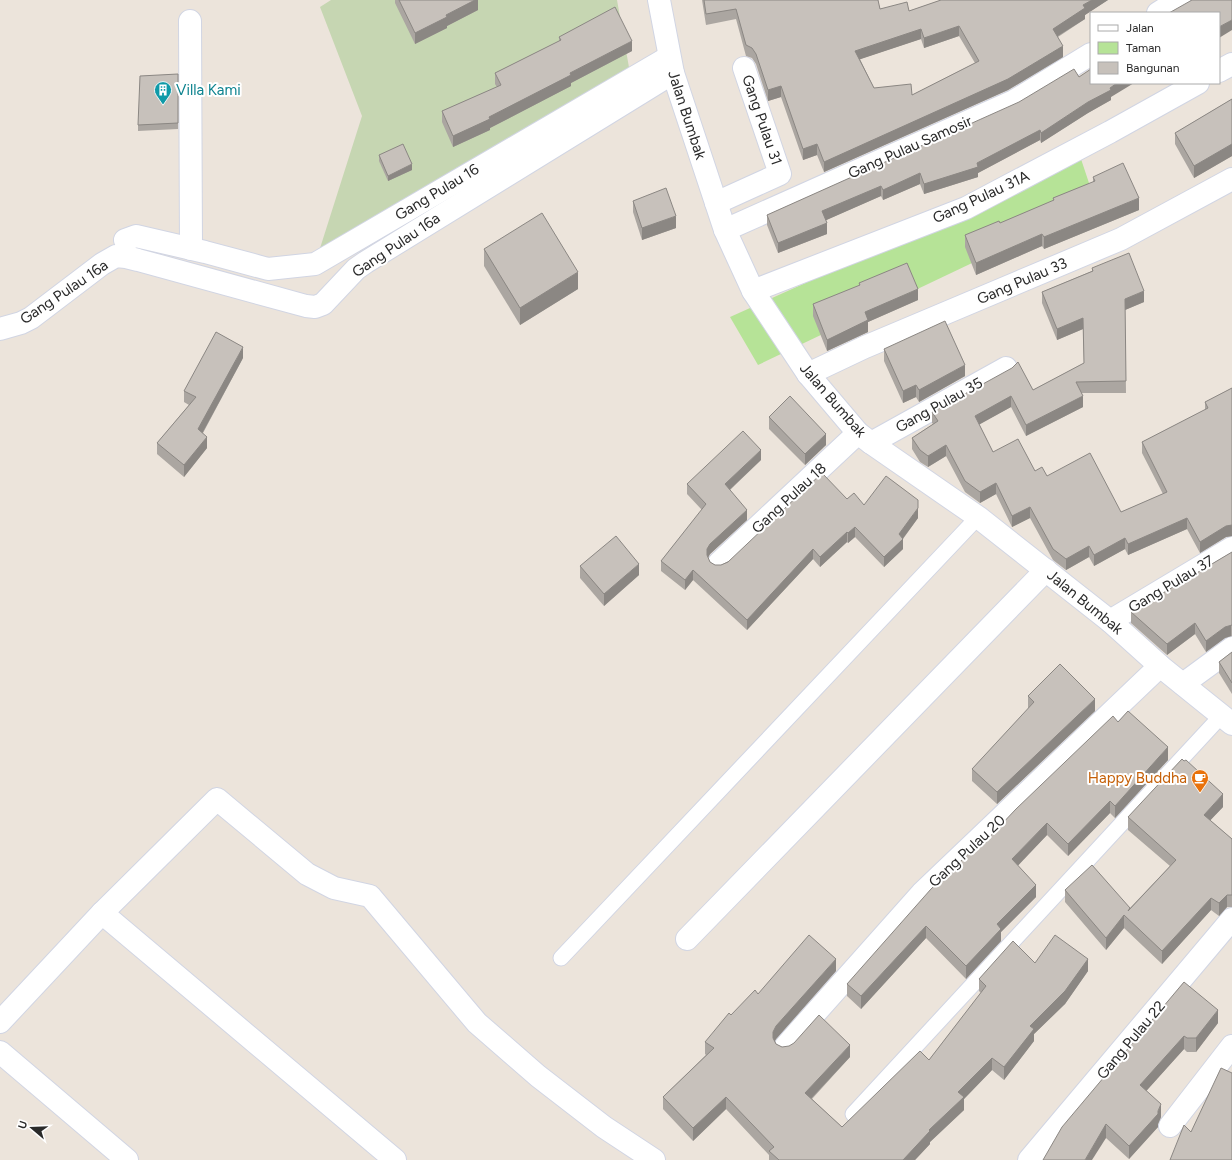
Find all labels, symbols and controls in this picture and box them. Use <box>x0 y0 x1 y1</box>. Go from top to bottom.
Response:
legend <box>1090 12 1220 84</box>
text: Jalan <box>1126 21 1154 35</box>
text: Taman <box>1126 41 1161 55</box>
text: Bangunan <box>1126 61 1180 75</box>
street label: Jalan Bumbak <box>664 68 710 162</box>
street label: Gang Pulau 31 <box>738 72 786 168</box>
building icon: Villa Kami <box>153 80 173 105</box>
place label: Villa Kami <box>176 81 241 99</box>
street label: Gang Pulau Samosir <box>845 112 975 182</box>
street label: Gang Pulau 16 <box>392 160 483 224</box>
street label: Gang Pulau 31A <box>930 167 1032 227</box>
street label: Gang Pulau 16a <box>349 209 443 281</box>
street label: Gang Pulau 33 <box>974 254 1070 308</box>
street label: Gang Pulau 16a <box>17 256 111 328</box>
street label: Jalan Bumbak <box>796 359 871 441</box>
street label: Gang Pulau 35 <box>892 374 986 436</box>
street label: Gang Pulau 18 <box>748 459 830 537</box>
street label: Gang Pulau 37 <box>1125 552 1217 616</box>
street label: Jalan Bumbak <box>1043 566 1127 639</box>
cafe icon: Happy Buddha <box>1190 768 1210 793</box>
place label: Happy Buddha <box>1088 769 1187 787</box>
street label: Gang Pulau 20 <box>925 811 1009 891</box>
street label: Gang Pulau 22 <box>1093 997 1169 1083</box>
north arrow <box>12 1108 52 1148</box>
text: U <box>16 1119 31 1131</box>

